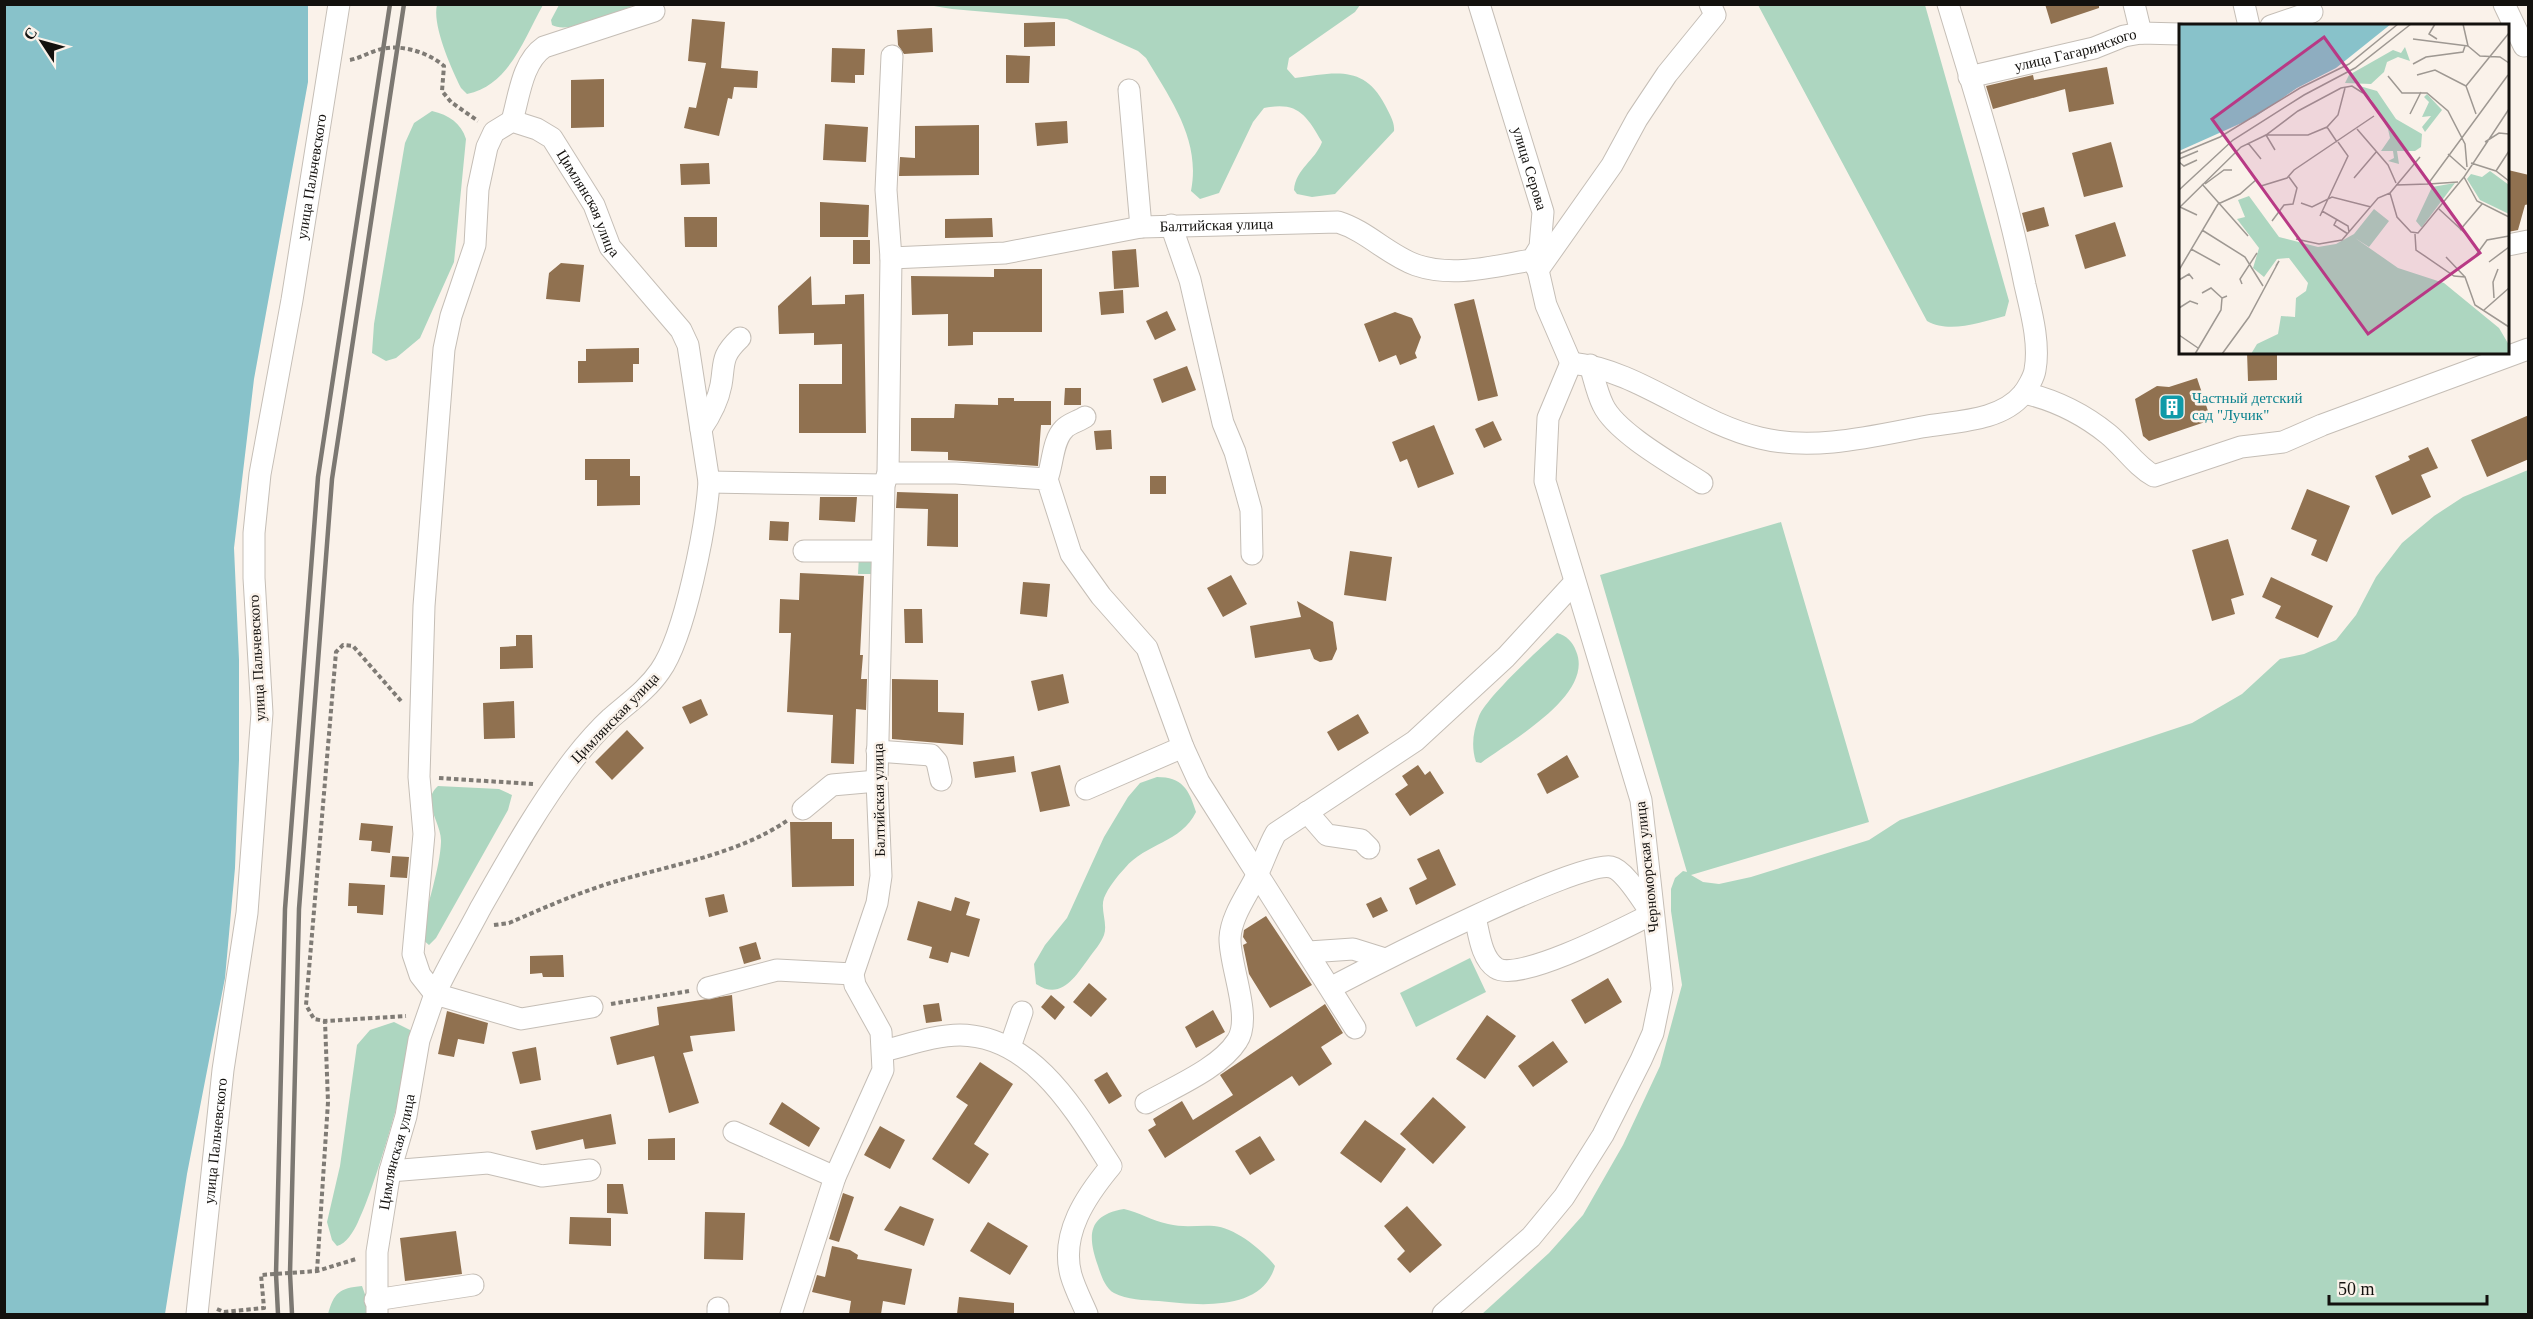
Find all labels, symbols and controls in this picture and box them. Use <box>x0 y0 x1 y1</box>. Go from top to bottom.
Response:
north arrow <box>12 12 72 72</box>
text: С <box>20 24 41 43</box>
inset map <box>2179 24 2509 354</box>
street label: улица Гагаринского <box>2013 26 2138 74</box>
street label: улица Пальчевского <box>294 113 329 241</box>
street label: улица Серова <box>1509 125 1550 212</box>
street label: Цимлянская улица <box>553 147 623 260</box>
street label: Балтийская улица <box>1159 216 1274 235</box>
place label: Частный детский сад "Лучик" <box>2192 390 2303 423</box>
building icon: Частный детский сад "Лучик" <box>2157 392 2187 422</box>
street label: улица Пальчевского <box>246 594 268 722</box>
street label: Цимлянская улица <box>568 669 662 766</box>
street label: Балтийская улица <box>870 743 888 857</box>
street label: Черноморская улица <box>1632 800 1662 933</box>
street label: улица Пальчевского <box>201 1077 230 1205</box>
street label: Цимлянская улица <box>376 1092 418 1211</box>
scale bar <box>2329 1268 2486 1306</box>
text: 50 m <box>2338 1279 2375 1299</box>

